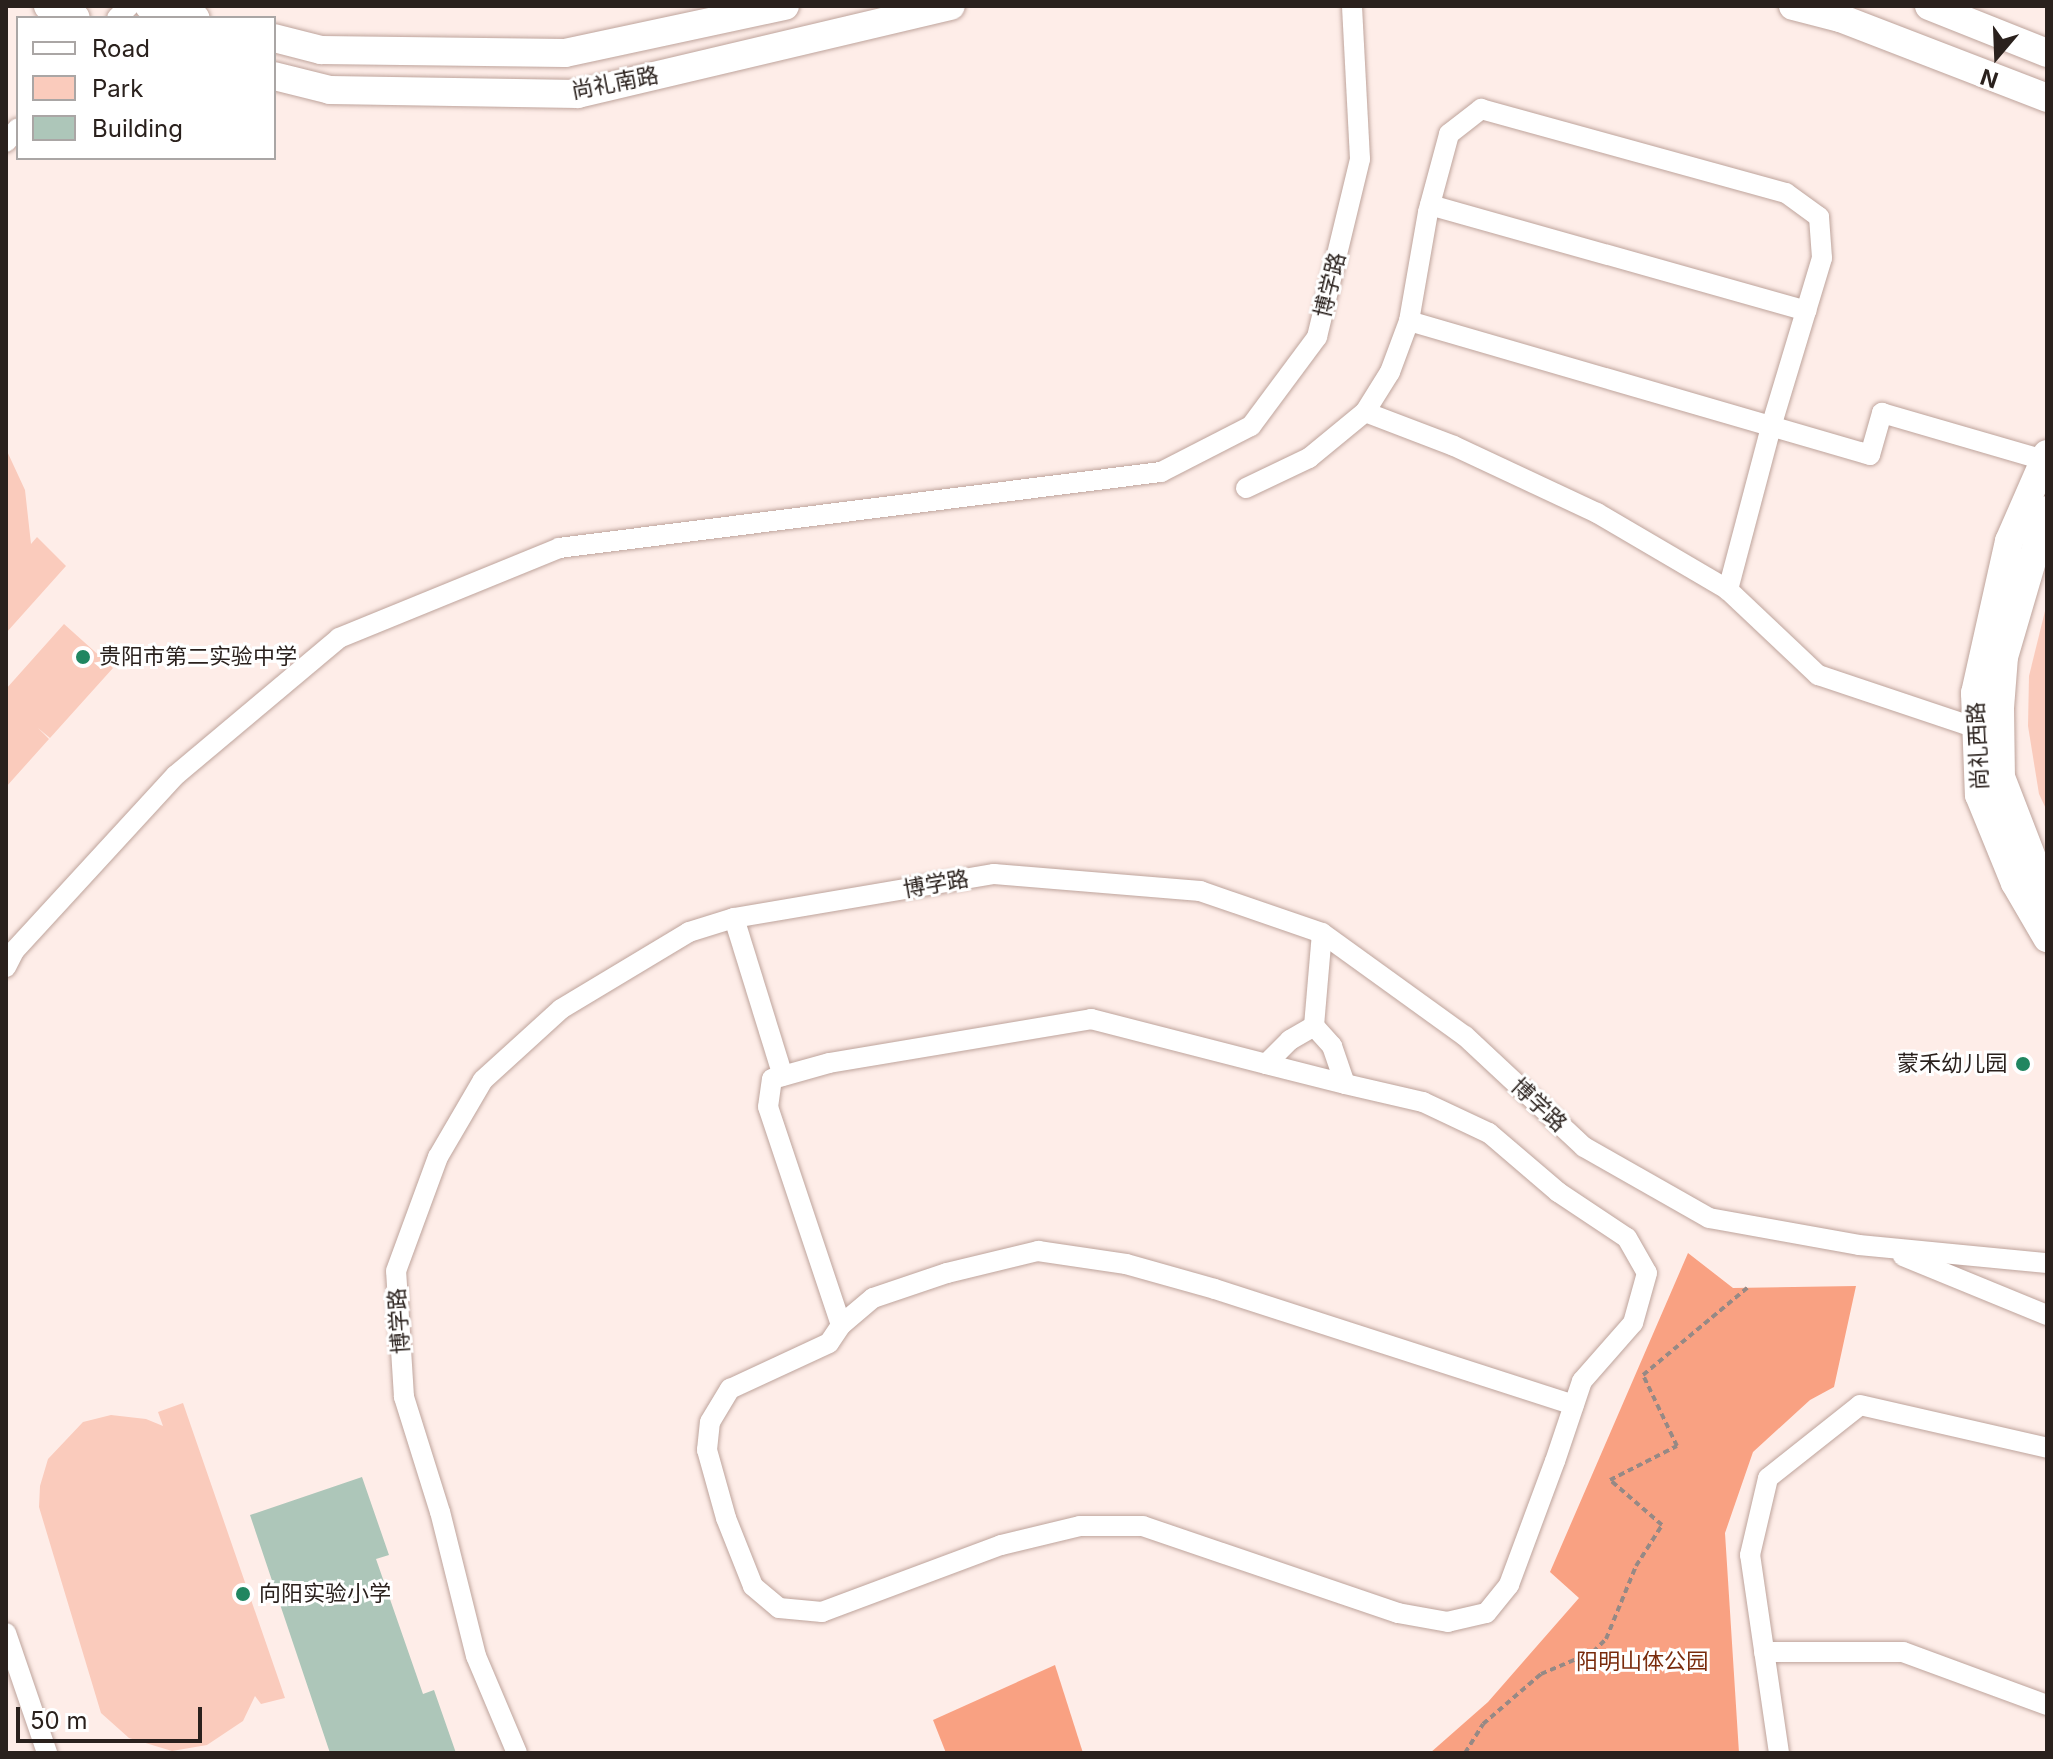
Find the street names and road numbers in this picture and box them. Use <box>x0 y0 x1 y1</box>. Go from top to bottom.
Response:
street label: 尚礼南路 <box>569 62 661 104</box>
street label: 博学路 <box>1309 250 1351 320</box>
street label: 尚礼西路 <box>1963 701 1993 791</box>
street label: 博学路 <box>901 865 971 903</box>
street label: 博学路 <box>1506 1073 1572 1137</box>
street label: 博学路 <box>384 1287 414 1355</box>

